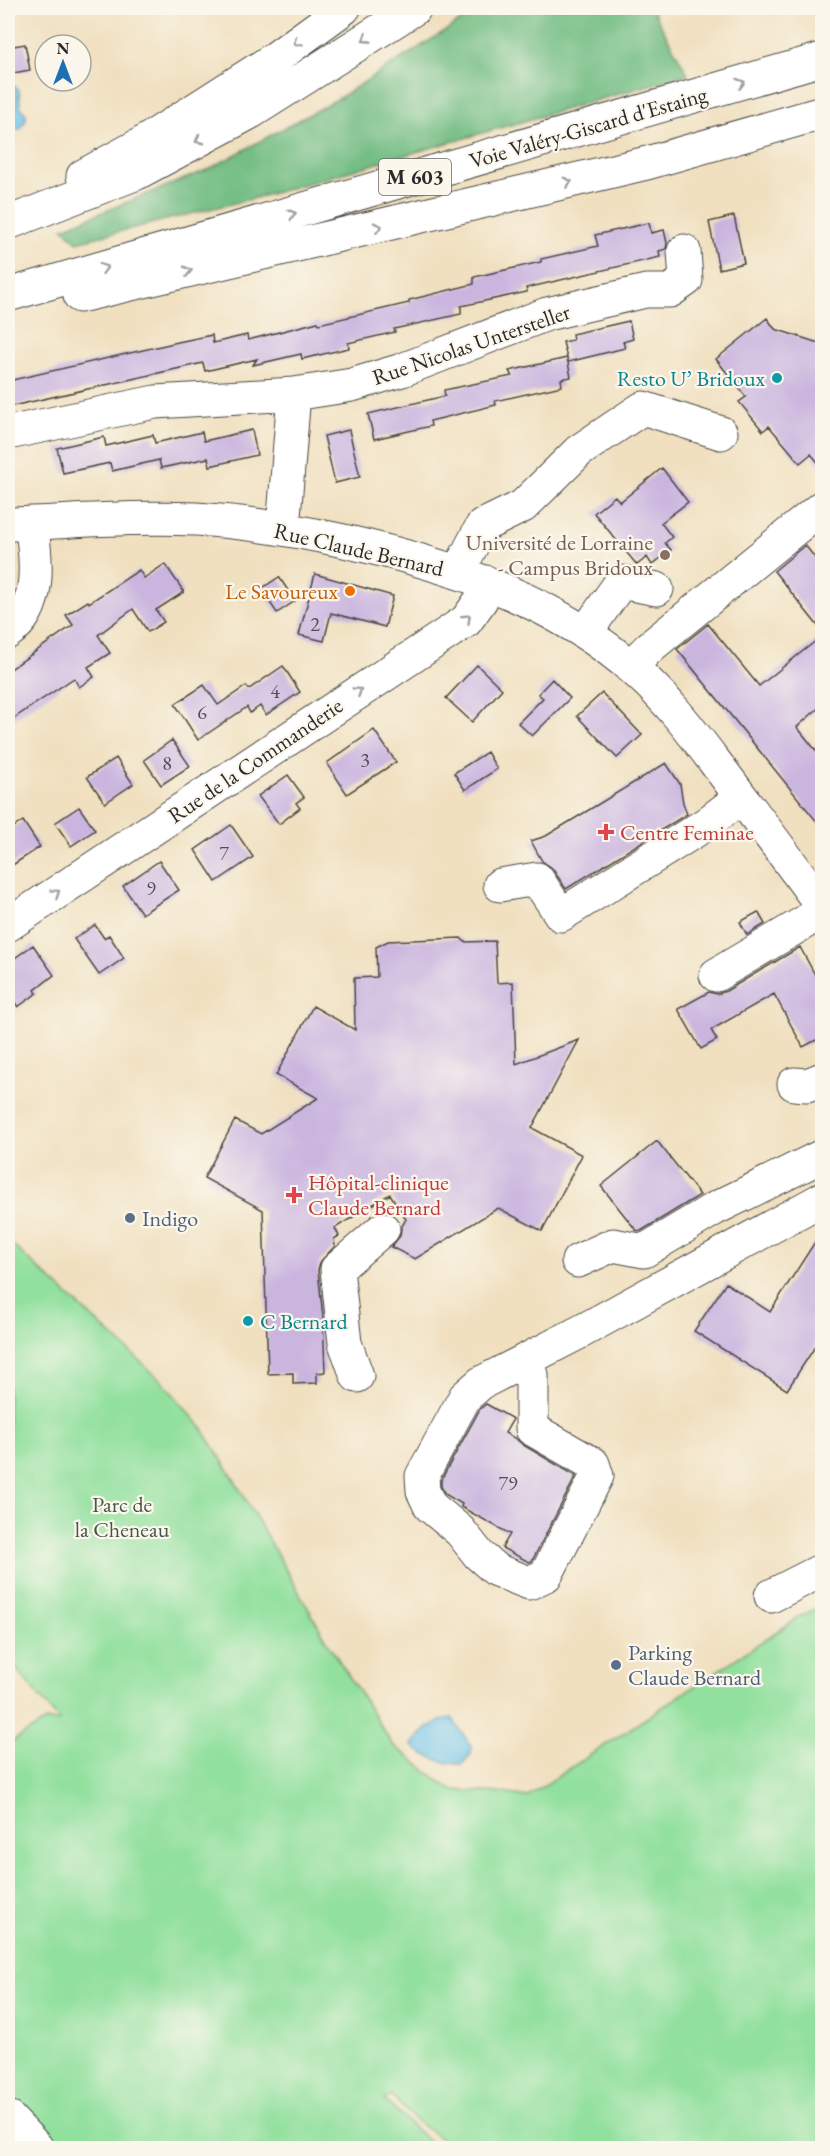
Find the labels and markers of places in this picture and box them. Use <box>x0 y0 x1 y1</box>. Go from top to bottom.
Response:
place label: Resto U’ Bridoux <box>617 364 766 393</box>
marker: Resto U’ Bridoux <box>770 371 784 385</box>
place label: Université de Lorraine - Campus Bridoux <box>465 528 654 582</box>
marker: Université de Lorraine - Campus Bridoux <box>658 548 672 562</box>
place label: Le Savoureux <box>225 577 339 606</box>
marker: Le Savoureux <box>343 584 357 598</box>
place label: Centre Feminae <box>620 818 754 847</box>
marker: Centre Feminae <box>597 823 615 841</box>
place label: Hôpital-clinique Claude Bernard <box>308 1168 449 1222</box>
marker: Hôpital-clinique Claude Bernard <box>285 1186 303 1204</box>
place label: Indigo <box>142 1204 198 1233</box>
marker: Indigo <box>123 1211 137 1225</box>
place label: C Bernard <box>260 1307 349 1336</box>
marker: C Bernard <box>241 1314 255 1328</box>
place label: Parking Claude Bernard <box>628 1638 762 1692</box>
marker: Parking Claude Bernard <box>609 1658 623 1672</box>

